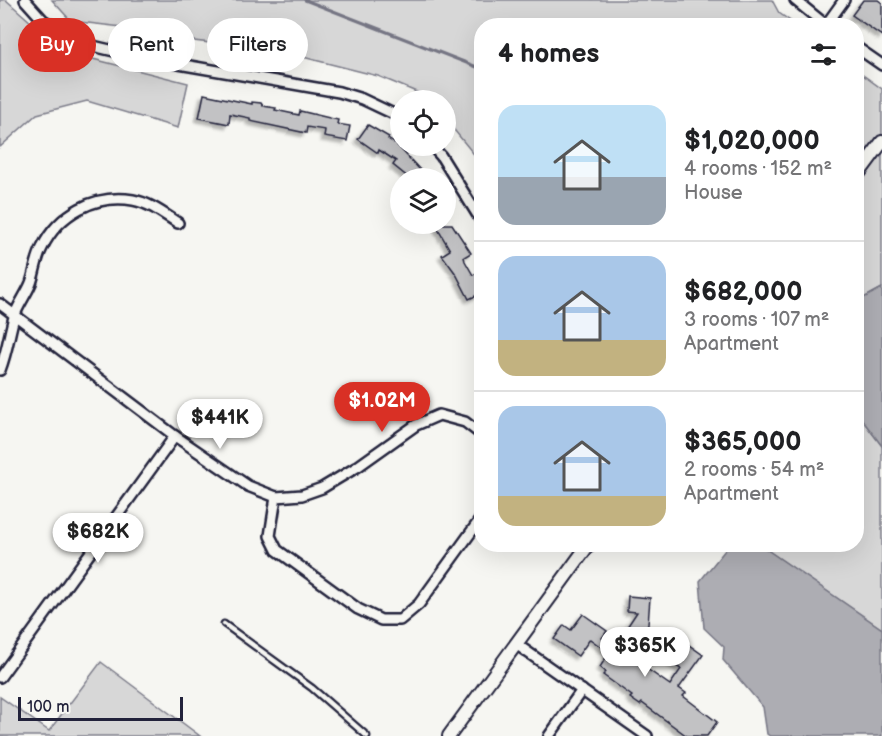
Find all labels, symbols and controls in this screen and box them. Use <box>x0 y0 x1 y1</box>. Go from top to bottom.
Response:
chip: Buy <box>18 18 96 72</box>
chip: Rent <box>108 18 195 72</box>
chip: Filters <box>207 18 308 72</box>
icon: filters <box>807 38 840 71</box>
text: 4 homes <box>498 39 599 70</box>
map controls <box>390 90 456 234</box>
button: locate <box>390 90 456 156</box>
text: $1,020,000 <box>684 126 820 157</box>
icon: home <box>546 129 618 201</box>
text: 4 rooms · 152 m² <box>684 157 832 181</box>
button: layers <box>390 168 456 234</box>
text: House <box>684 181 743 205</box>
text: $682,000 <box>684 277 802 308</box>
icon: home <box>546 280 618 352</box>
text: 3 rooms · 107 m² <box>684 308 829 332</box>
text: Apartment <box>684 332 779 356</box>
pin: $1.02M <box>333 382 431 433</box>
text: $1.02M <box>348 389 416 413</box>
pin: $441K <box>178 399 262 450</box>
text: $441K <box>191 406 249 430</box>
text: $365,000 <box>684 427 801 458</box>
icon: home <box>546 430 618 502</box>
text: 2 rooms · 54 m² <box>684 458 824 482</box>
text: Apartment <box>684 482 779 506</box>
pin: $682K <box>56 513 140 564</box>
text: $682K <box>67 520 129 544</box>
pin: $365K <box>603 627 687 678</box>
text: $365K <box>614 634 676 658</box>
scale bar <box>18 694 183 722</box>
text: 100 m <box>27 698 70 717</box>

